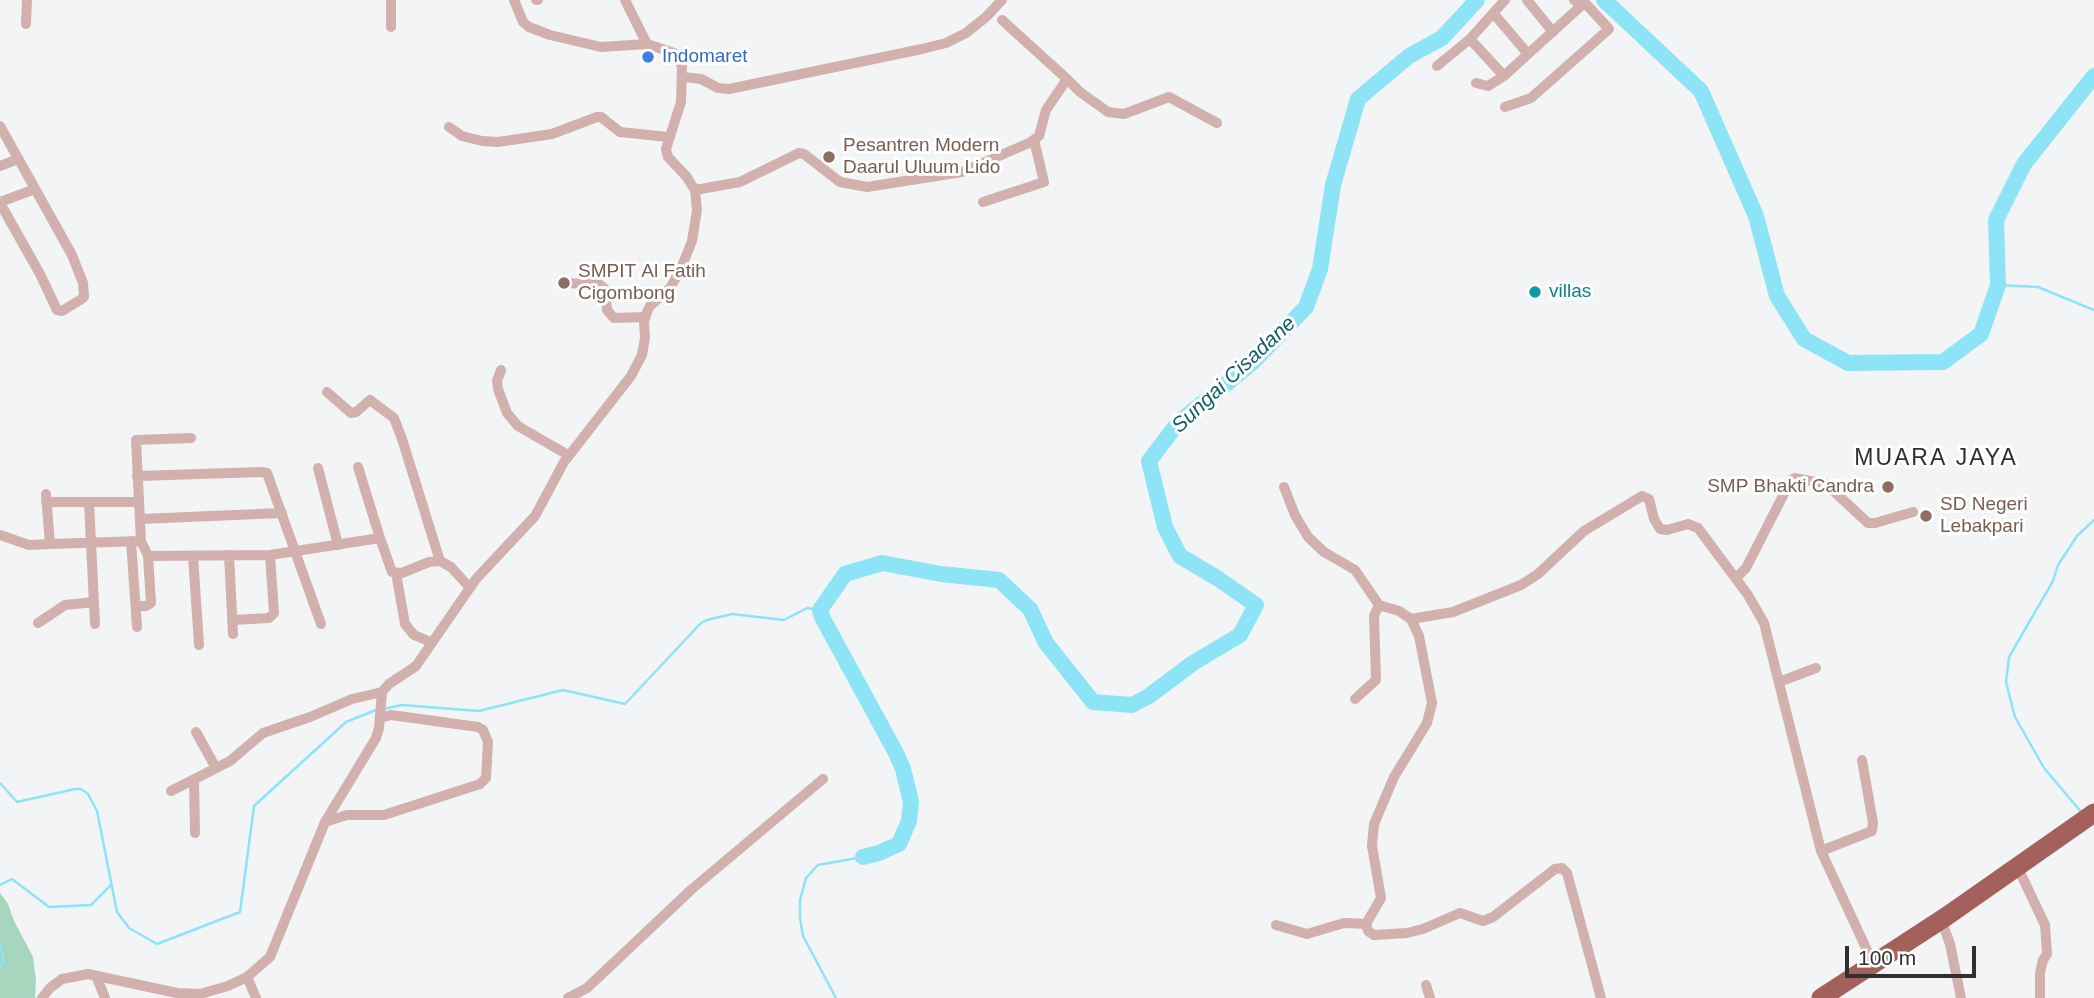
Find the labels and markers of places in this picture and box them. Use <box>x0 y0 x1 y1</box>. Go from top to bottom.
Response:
place label: Indomaret <box>662 46 748 68</box>
marker: Indomaret <box>640 49 656 65</box>
place label: Pesantren Modern Daarul Uluum Lido <box>843 135 1000 179</box>
marker: Pesantren Modern Daarul Uluum Lido <box>821 149 837 165</box>
place label: SMPIT Al Fatih Cigombong <box>578 261 706 305</box>
marker: SMPIT Al Fatih Cigombong <box>556 275 572 291</box>
place label: villas <box>1549 281 1591 303</box>
marker: villas <box>1527 284 1543 300</box>
place label: SMP Bhakti Candra <box>1707 476 1874 498</box>
marker: SMP Bhakti Candra <box>1880 479 1896 495</box>
place label: SD Negeri Lebakpari <box>1940 494 2028 538</box>
marker: SD Negeri Lebakpari <box>1918 508 1934 524</box>

